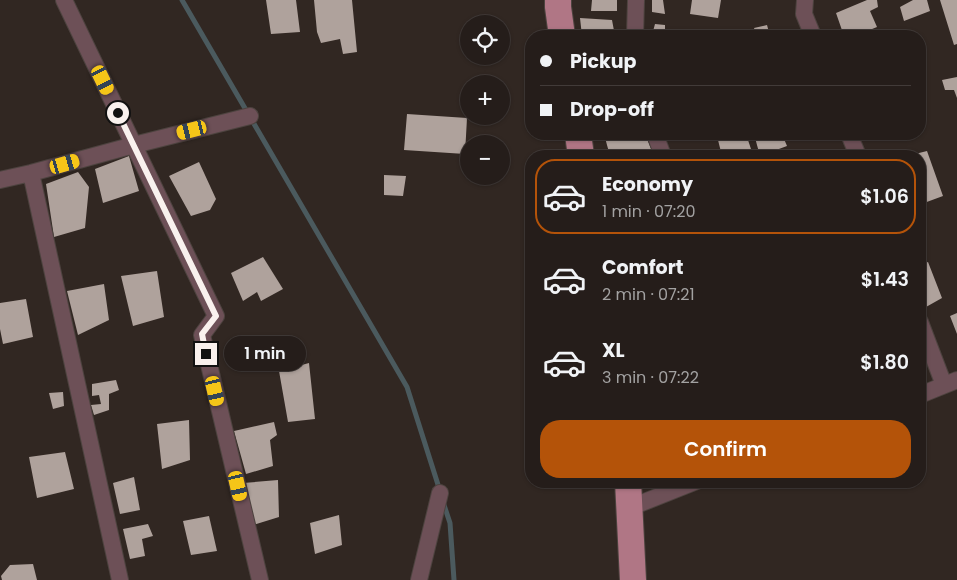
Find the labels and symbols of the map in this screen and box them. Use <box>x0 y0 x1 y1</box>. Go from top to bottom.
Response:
car <box>89 63 116 97</box>
route start <box>107 102 129 124</box>
car <box>175 119 208 141</box>
car <box>48 153 81 175</box>
callout: 1 min <box>224 336 306 372</box>
route end <box>195 343 217 365</box>
car <box>204 375 225 407</box>
car <box>227 470 248 502</box>

